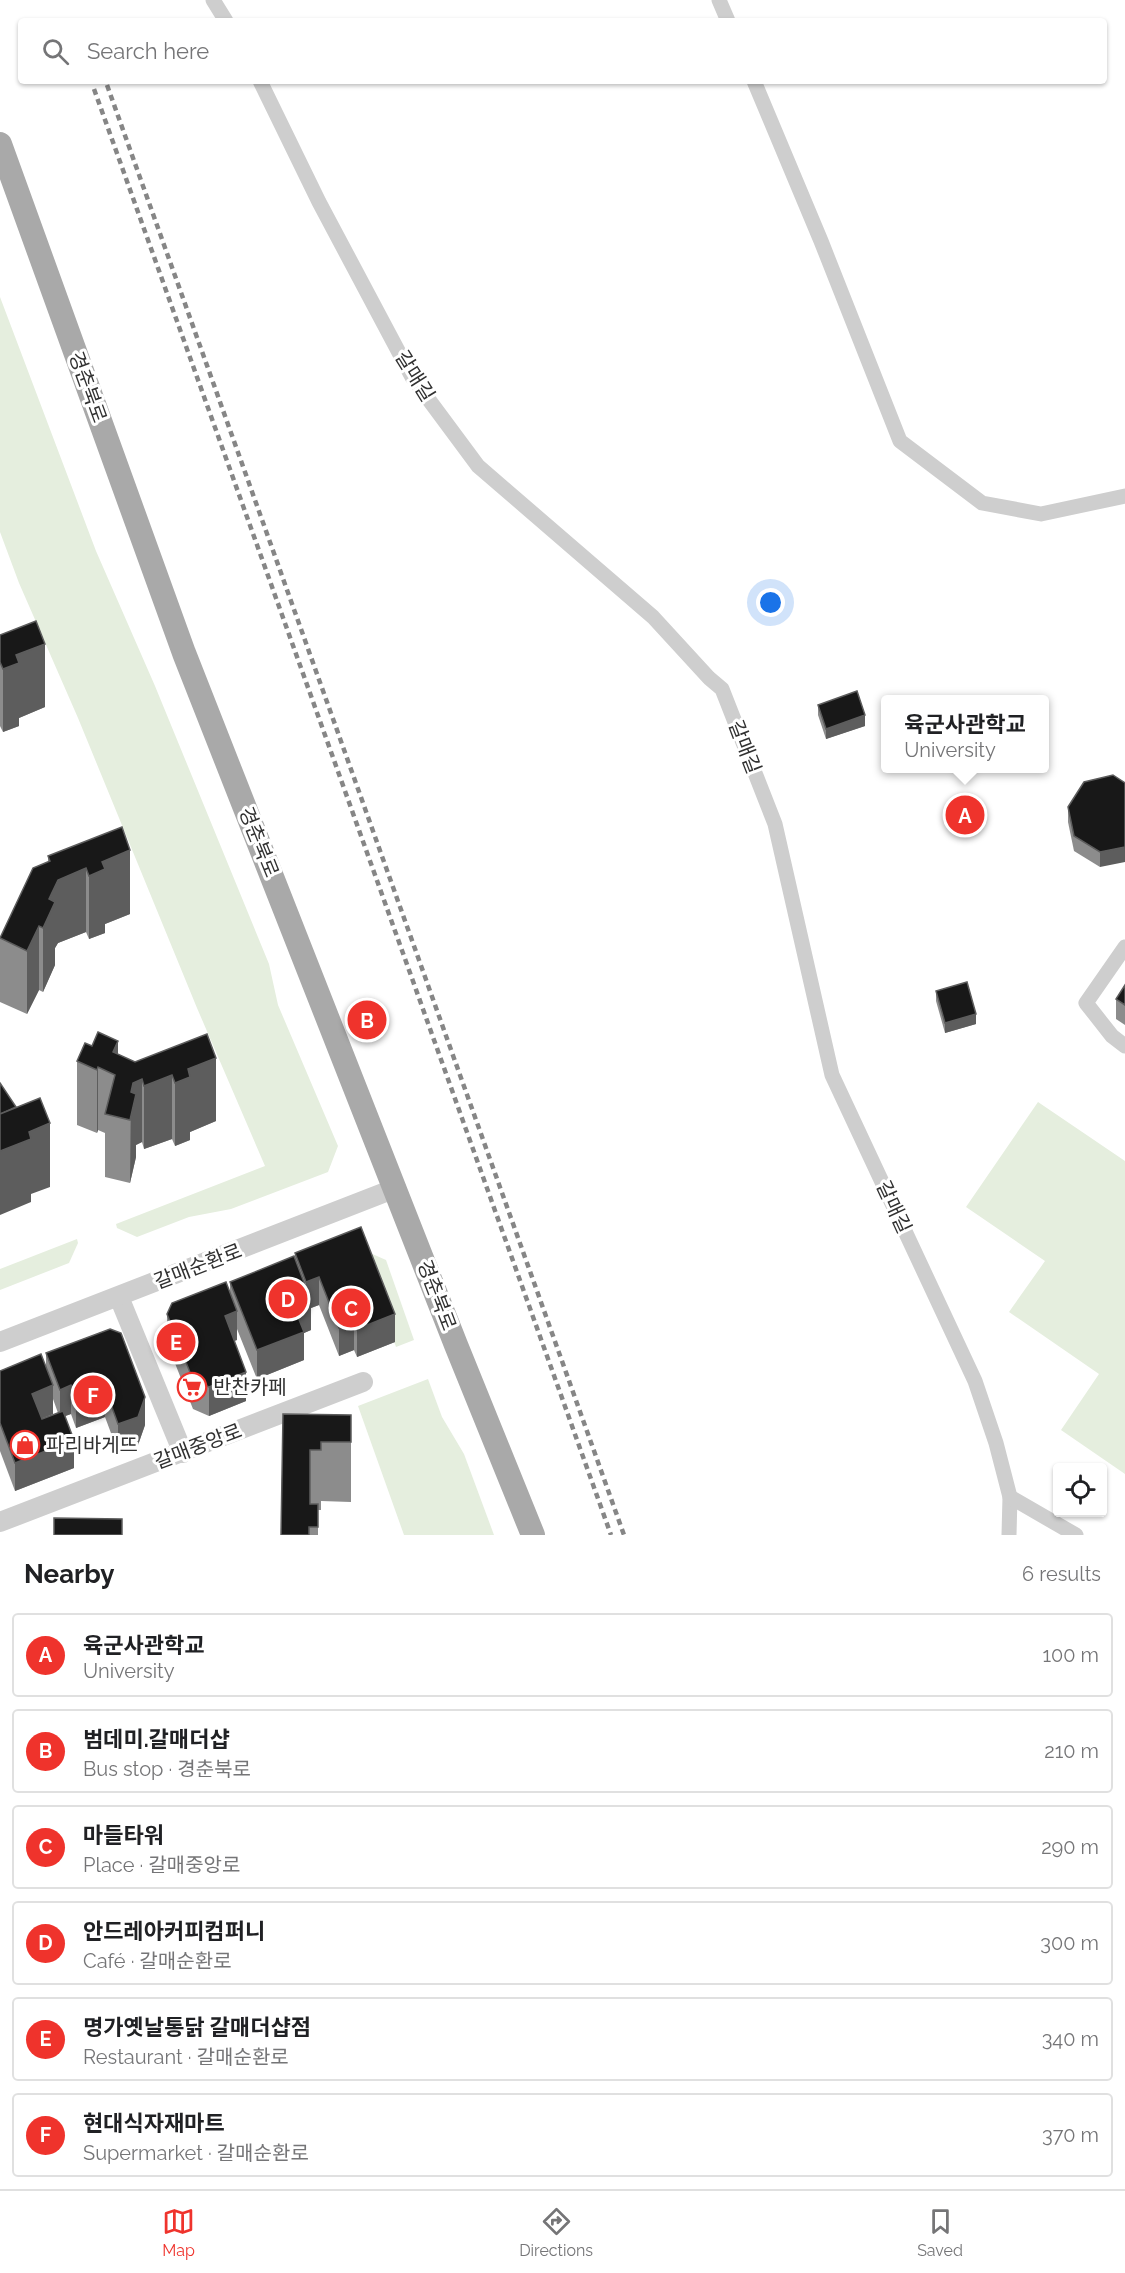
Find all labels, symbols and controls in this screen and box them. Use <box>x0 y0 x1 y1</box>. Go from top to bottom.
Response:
search box <box>18 18 1107 84</box>
icon: search <box>39 35 72 68</box>
text: Search here <box>87 38 209 64</box>
street label: 갈매길 <box>390 346 440 406</box>
street label: 경춘북로 <box>64 348 112 426</box>
your location <box>756 588 785 617</box>
popup <box>881 695 1049 773</box>
text: 육군사관학교 <box>904 711 1026 737</box>
street label: 갈매길 <box>724 717 766 777</box>
text: University <box>904 738 996 762</box>
pin: A <box>946 792 984 838</box>
street label: 경춘북로 <box>234 803 284 881</box>
pin: B <box>348 998 386 1042</box>
street label: 갈매길 <box>871 1177 917 1237</box>
street label: 갈매순환로 <box>151 1238 245 1294</box>
street label: 경춘북로 <box>413 1256 461 1334</box>
pin: D <box>268 1276 308 1322</box>
pin: C <box>332 1286 370 1330</box>
pin: E <box>156 1320 195 1364</box>
supermarket icon: 반찬카페 <box>176 1371 208 1403</box>
pin: F <box>74 1372 112 1418</box>
place label: 반찬카페 <box>213 1375 287 1399</box>
street label: 갈매중앙로 <box>151 1418 245 1474</box>
shop icon: 파리바게뜨 <box>9 1429 41 1461</box>
place label: 파리바게뜨 <box>46 1433 138 1457</box>
map controls <box>1053 1463 1107 1517</box>
button: locate <box>1053 1463 1107 1517</box>
text: Nearby <box>24 1559 114 1589</box>
text: 6 results <box>1022 1562 1101 1586</box>
text: 육군사관학교 <box>83 1632 204 1658</box>
text: A <box>39 1643 52 1667</box>
text: 100 m <box>1042 1643 1099 1667</box>
text: University <box>83 1659 175 1683</box>
text: 범데미.갈매더샵 <box>83 1726 230 1752</box>
text: B <box>39 1739 52 1763</box>
text: 210 m <box>1044 1739 1099 1763</box>
text: Bus stop · 경춘북로 <box>83 1757 251 1781</box>
text: 마들타워 <box>83 1822 164 1848</box>
text: C <box>39 1835 52 1859</box>
text: 290 m <box>1041 1835 1099 1859</box>
text: Place · 갈매중앙로 <box>83 1853 240 1877</box>
text: 안드레아커피컴퍼니 <box>83 1918 265 1944</box>
text: D <box>38 1931 53 1955</box>
text: 300 m <box>1040 1931 1099 1955</box>
text: Café · 갈매순환로 <box>83 1949 232 1973</box>
text: 명가옛날통닭 갈매더샵점 <box>83 2014 311 2040</box>
text: E <box>39 2027 52 2051</box>
text: 340 m <box>1042 2027 1099 2051</box>
text: Restaurant · 갈매순환로 <box>83 2045 289 2069</box>
text: 현대식자재마트 <box>83 2110 225 2136</box>
text: F <box>40 2123 51 2147</box>
text: 370 m <box>1042 2123 1099 2147</box>
text: Supermarket · 갈매순환로 <box>83 2141 309 2165</box>
tab: Map <box>162 2205 195 2260</box>
tab: Directions <box>519 2205 593 2260</box>
tab: Saved <box>917 2205 963 2260</box>

